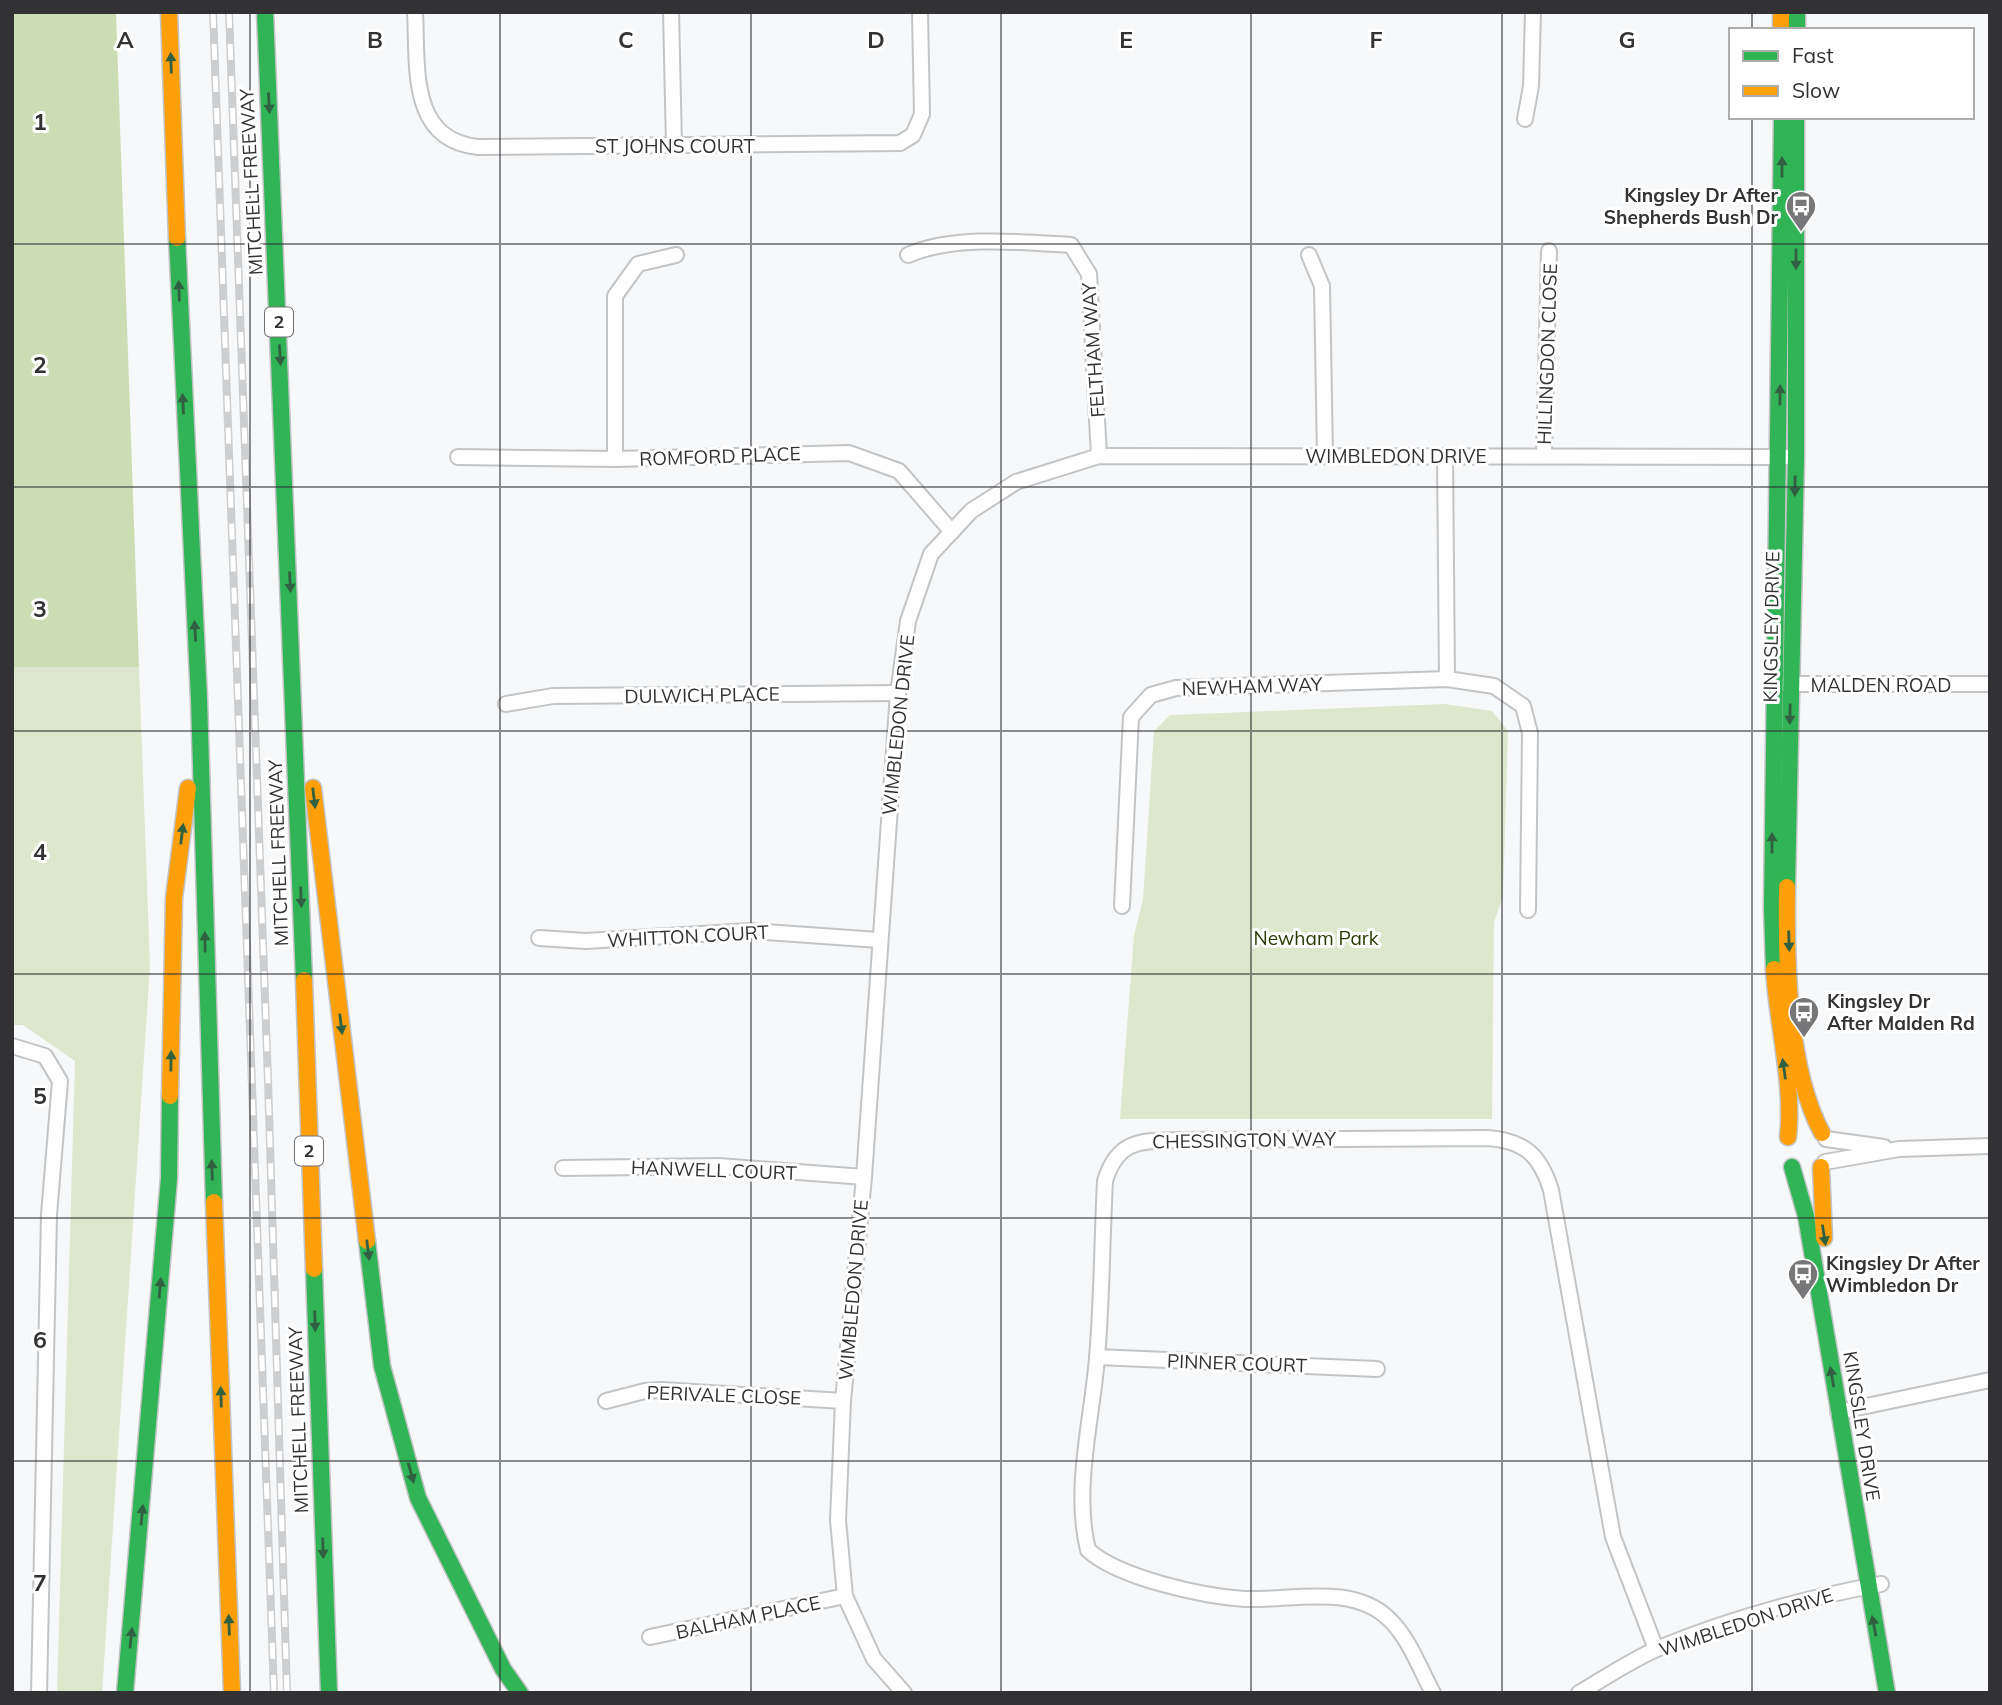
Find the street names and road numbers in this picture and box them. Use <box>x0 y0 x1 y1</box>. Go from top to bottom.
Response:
street label: MITCHELL FREEWAY <box>234 88 268 276</box>
street label: ST JOHNS COURT <box>595 134 755 158</box>
street label: HILLINGDON CLOSE <box>1532 263 1562 445</box>
street label: FELTHAM WAY <box>1076 281 1110 418</box>
road number: 2 <box>265 308 293 336</box>
street label: ROMFORD PLACE <box>639 441 801 471</box>
street label: WIMBLEDON DRIVE <box>1305 444 1487 468</box>
street label: KINGSLEY DRIVE <box>1758 551 1784 703</box>
street label: WIMBLEDON DRIVE <box>877 633 919 817</box>
street label: NEWHAM WAY <box>1181 672 1323 700</box>
street label: MALDEN ROAD <box>1811 673 1951 697</box>
street label: DULWICH PLACE <box>624 682 780 708</box>
street label: MITCHELL FREEWAY <box>263 759 293 947</box>
street label: WHITTON COURT <box>606 920 770 952</box>
street label: CHESSINGTON WAY <box>1152 1126 1337 1154</box>
road number: 2 <box>295 1136 323 1166</box>
street label: HANWELL COURT <box>631 1155 798 1185</box>
street label: WIMBLEDON DRIVE <box>833 1199 873 1381</box>
street label: MITCHELL FREEWAY <box>283 1326 313 1514</box>
street label: PINNER COURT <box>1166 1349 1308 1377</box>
street label: KINGSLEY DRIVE <box>1838 1349 1886 1503</box>
street label: PERIVALE CLOSE <box>646 1380 802 1410</box>
street label: WIMBLEDON DRIVE <box>1656 1583 1836 1661</box>
street label: BALHAM PLACE <box>674 1590 822 1644</box>

